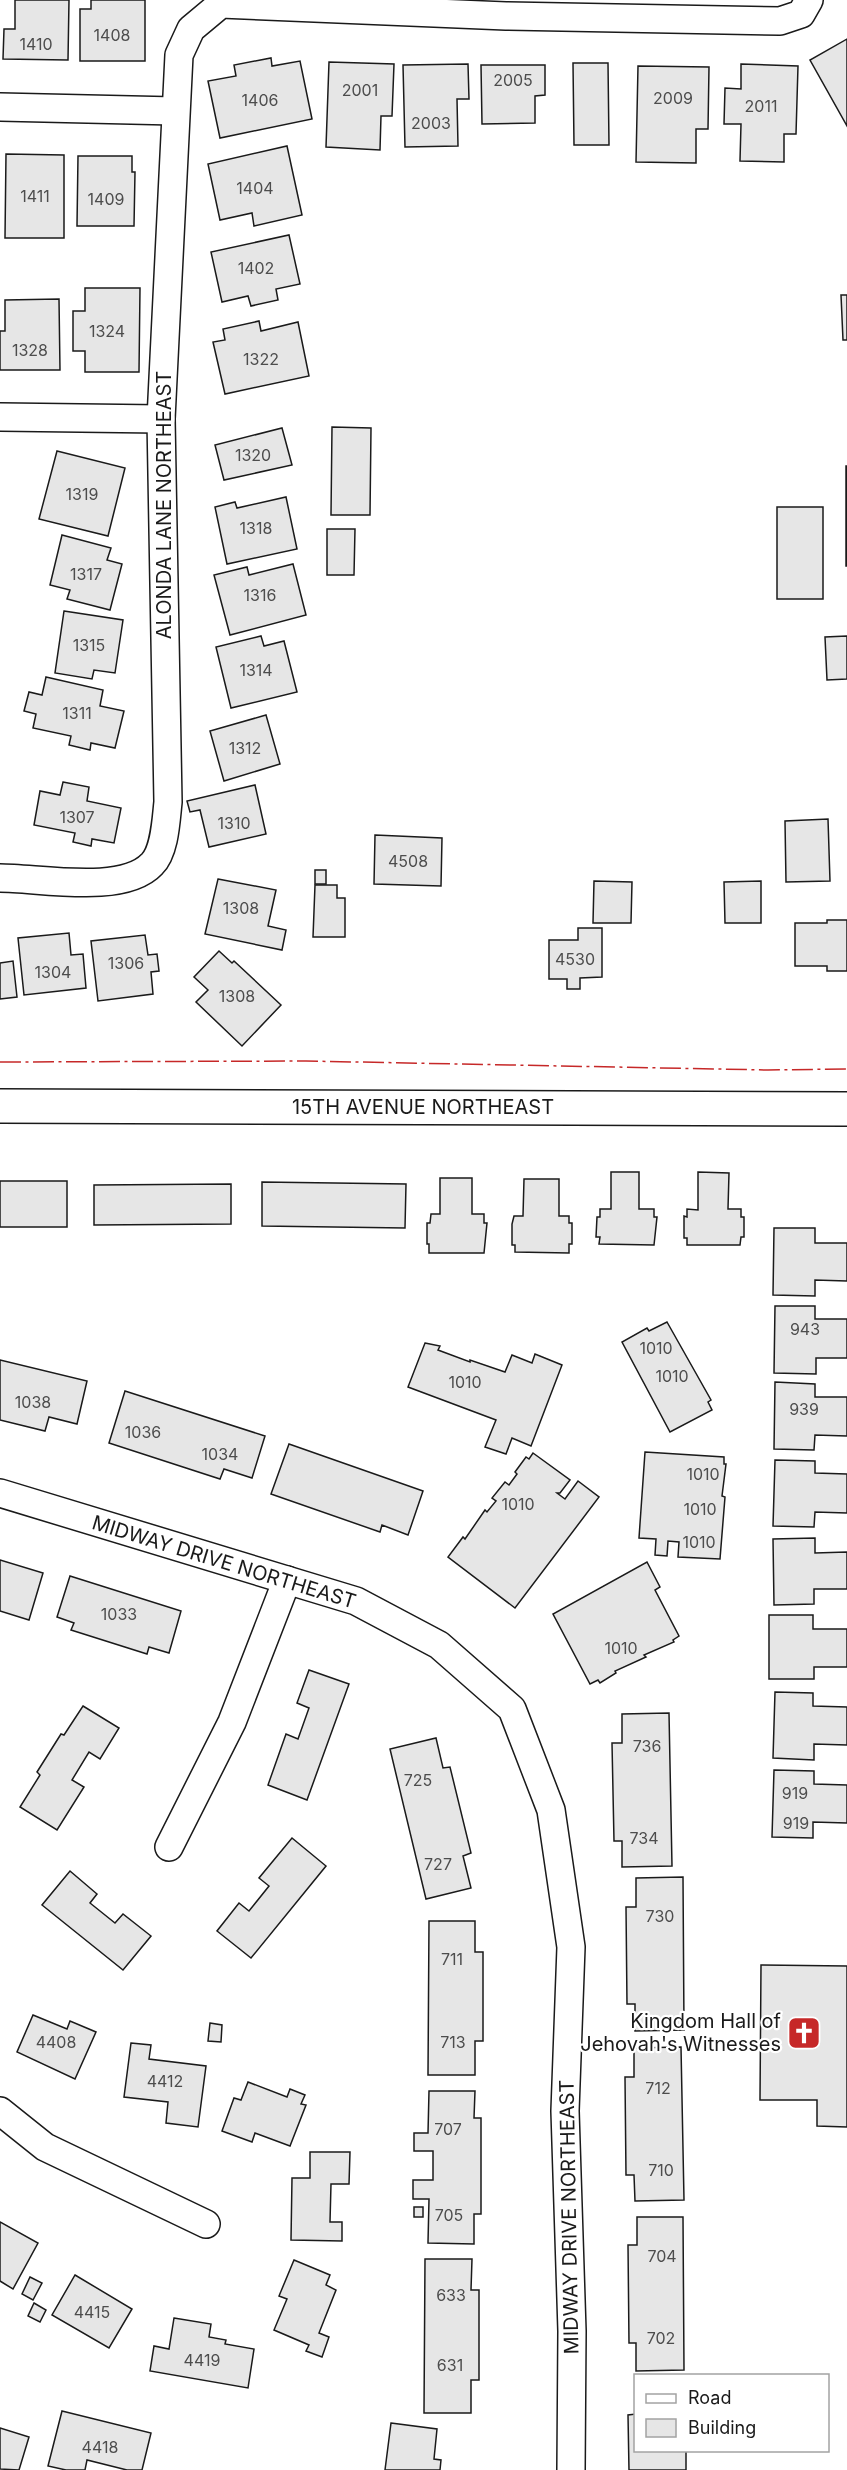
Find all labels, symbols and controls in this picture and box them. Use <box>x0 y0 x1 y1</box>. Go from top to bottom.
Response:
house number: 1408 <box>94 25 130 45</box>
house number: 1410 <box>19 34 53 54</box>
house number: 2005 <box>493 70 533 90</box>
house number: 2001 <box>342 80 378 100</box>
house number: 2009 <box>653 88 693 108</box>
house number: 1406 <box>242 90 278 110</box>
house number: 2011 <box>745 96 777 116</box>
house number: 2003 <box>411 113 451 133</box>
house number: 1404 <box>236 178 274 198</box>
house number: 1411 <box>20 186 50 206</box>
house number: 1409 <box>88 189 124 209</box>
house number: 1402 <box>238 258 274 278</box>
house number: 1324 <box>89 321 125 341</box>
house number: 1328 <box>12 340 48 360</box>
house number: 1322 <box>243 349 279 369</box>
street label: ALONDA LANE NORTHEAST <box>152 371 176 639</box>
house number: 1320 <box>235 445 271 465</box>
house number: 1319 <box>66 484 98 504</box>
house number: 1318 <box>240 518 272 538</box>
house number: 1317 <box>70 564 102 584</box>
house number: 1316 <box>244 585 276 605</box>
house number: 1315 <box>73 635 105 655</box>
house number: 1314 <box>239 660 273 680</box>
house number: 1311 <box>62 703 92 723</box>
house number: 1312 <box>229 738 261 758</box>
house number: 1307 <box>59 807 95 827</box>
house number: 1310 <box>218 813 251 833</box>
house number: 4508 <box>388 851 428 871</box>
house number: 1308 <box>223 898 259 918</box>
house number: 4530 <box>555 949 595 969</box>
house number: 1306 <box>108 953 144 973</box>
house number: 1304 <box>35 962 71 982</box>
house number: 1308 <box>219 986 255 1006</box>
street label: 15TH AVENUE NORTHEAST <box>292 1095 554 1119</box>
house number: 943 <box>790 1319 820 1339</box>
house number: 1010 <box>639 1338 673 1358</box>
house number: 1010 <box>655 1366 689 1386</box>
house number: 1010 <box>448 1372 482 1392</box>
house number: 1038 <box>15 1392 51 1412</box>
house number: 939 <box>789 1399 819 1419</box>
house number: 1036 <box>125 1422 161 1442</box>
house number: 1034 <box>202 1444 238 1464</box>
house number: 1010 <box>686 1464 720 1484</box>
house number: 1010 <box>501 1494 535 1514</box>
house number: 1010 <box>683 1499 717 1519</box>
street label: MIDWAY DRIVE NORTHEAST <box>89 1510 359 1614</box>
house number: 1010 <box>682 1532 716 1552</box>
house number: 1033 <box>101 1604 137 1624</box>
house number: 1010 <box>604 1638 638 1658</box>
house number: 736 <box>633 1736 661 1756</box>
house number: 725 <box>404 1770 432 1790</box>
house number: 919 <box>782 1783 808 1803</box>
house number: 919 <box>783 1813 809 1833</box>
house number: 734 <box>629 1828 659 1848</box>
house number: 727 <box>424 1854 452 1874</box>
house number: 730 <box>646 1906 674 1926</box>
house number: 711 <box>441 1949 463 1969</box>
place label: Kingdom Hall of Jehovah's Witnesses <box>580 2009 782 2056</box>
church icon: Kingdom Hall of Jehovah's Witnesses <box>786 2015 822 2051</box>
house number: 4408 <box>36 2032 76 2052</box>
house number: 713 <box>440 2032 466 2052</box>
house number: 4412 <box>147 2071 183 2091</box>
house number: 712 <box>645 2078 671 2098</box>
street label: MIDWAY DRIVE NORTHEAST <box>555 2079 583 2355</box>
house number: 707 <box>434 2119 462 2139</box>
house number: 710 <box>648 2160 674 2180</box>
house number: 705 <box>435 2205 463 2225</box>
house number: 704 <box>647 2246 677 2266</box>
house number: 633 <box>436 2285 466 2305</box>
house number: 4415 <box>74 2302 110 2322</box>
house number: 702 <box>647 2328 675 2348</box>
house number: 4419 <box>184 2350 220 2370</box>
house number: 631 <box>437 2355 463 2375</box>
legend <box>634 2374 829 2452</box>
text: Road <box>688 2387 731 2408</box>
text: Building <box>688 2417 756 2438</box>
house number: 4418 <box>82 2437 118 2457</box>

